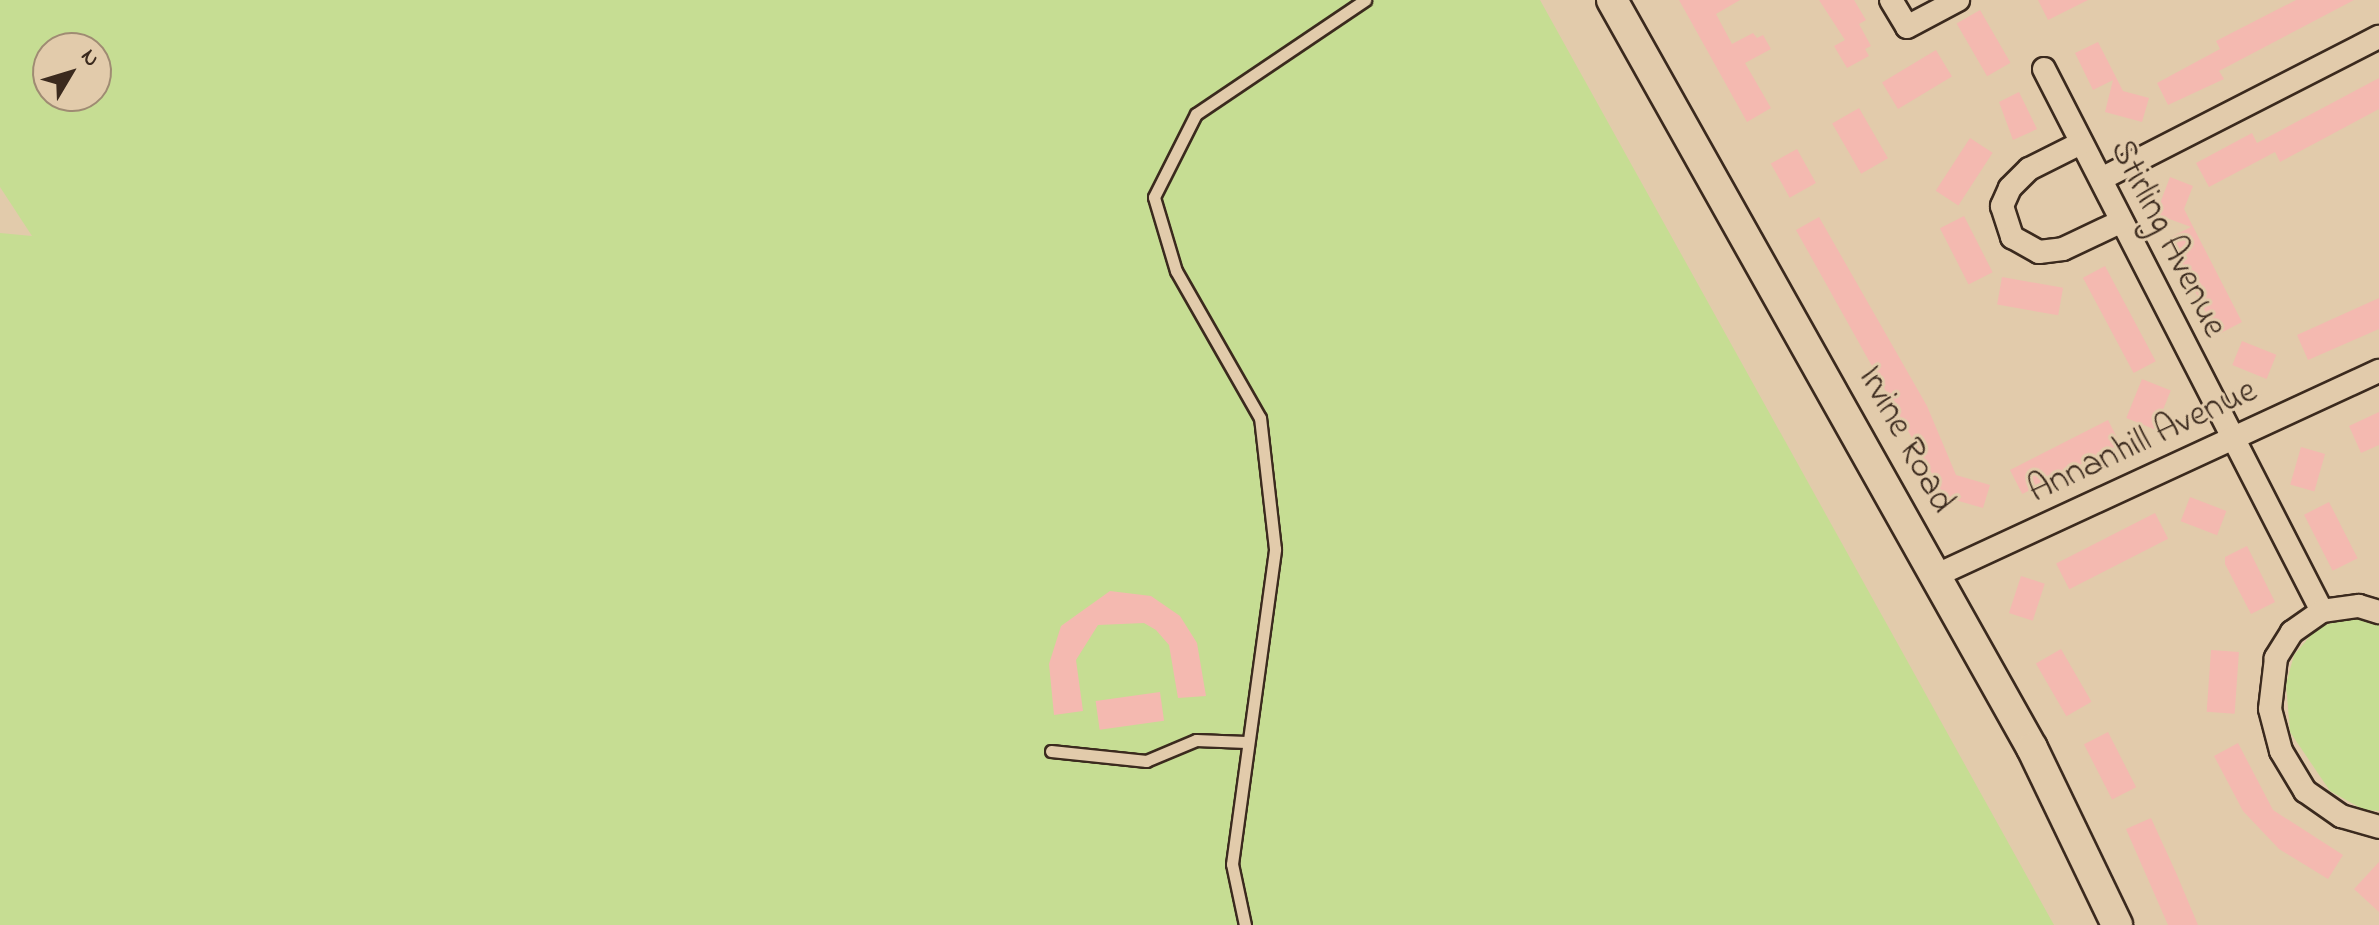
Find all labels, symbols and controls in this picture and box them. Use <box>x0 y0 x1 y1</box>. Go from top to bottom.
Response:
north arrow <box>32 32 112 112</box>
text: N <box>72 43 107 74</box>
street label: Stirling Avenue <box>2099 133 2235 345</box>
street label: Irvine Road <box>1847 359 1963 521</box>
street label: Annanhill Avenue <box>2022 370 2264 514</box>

